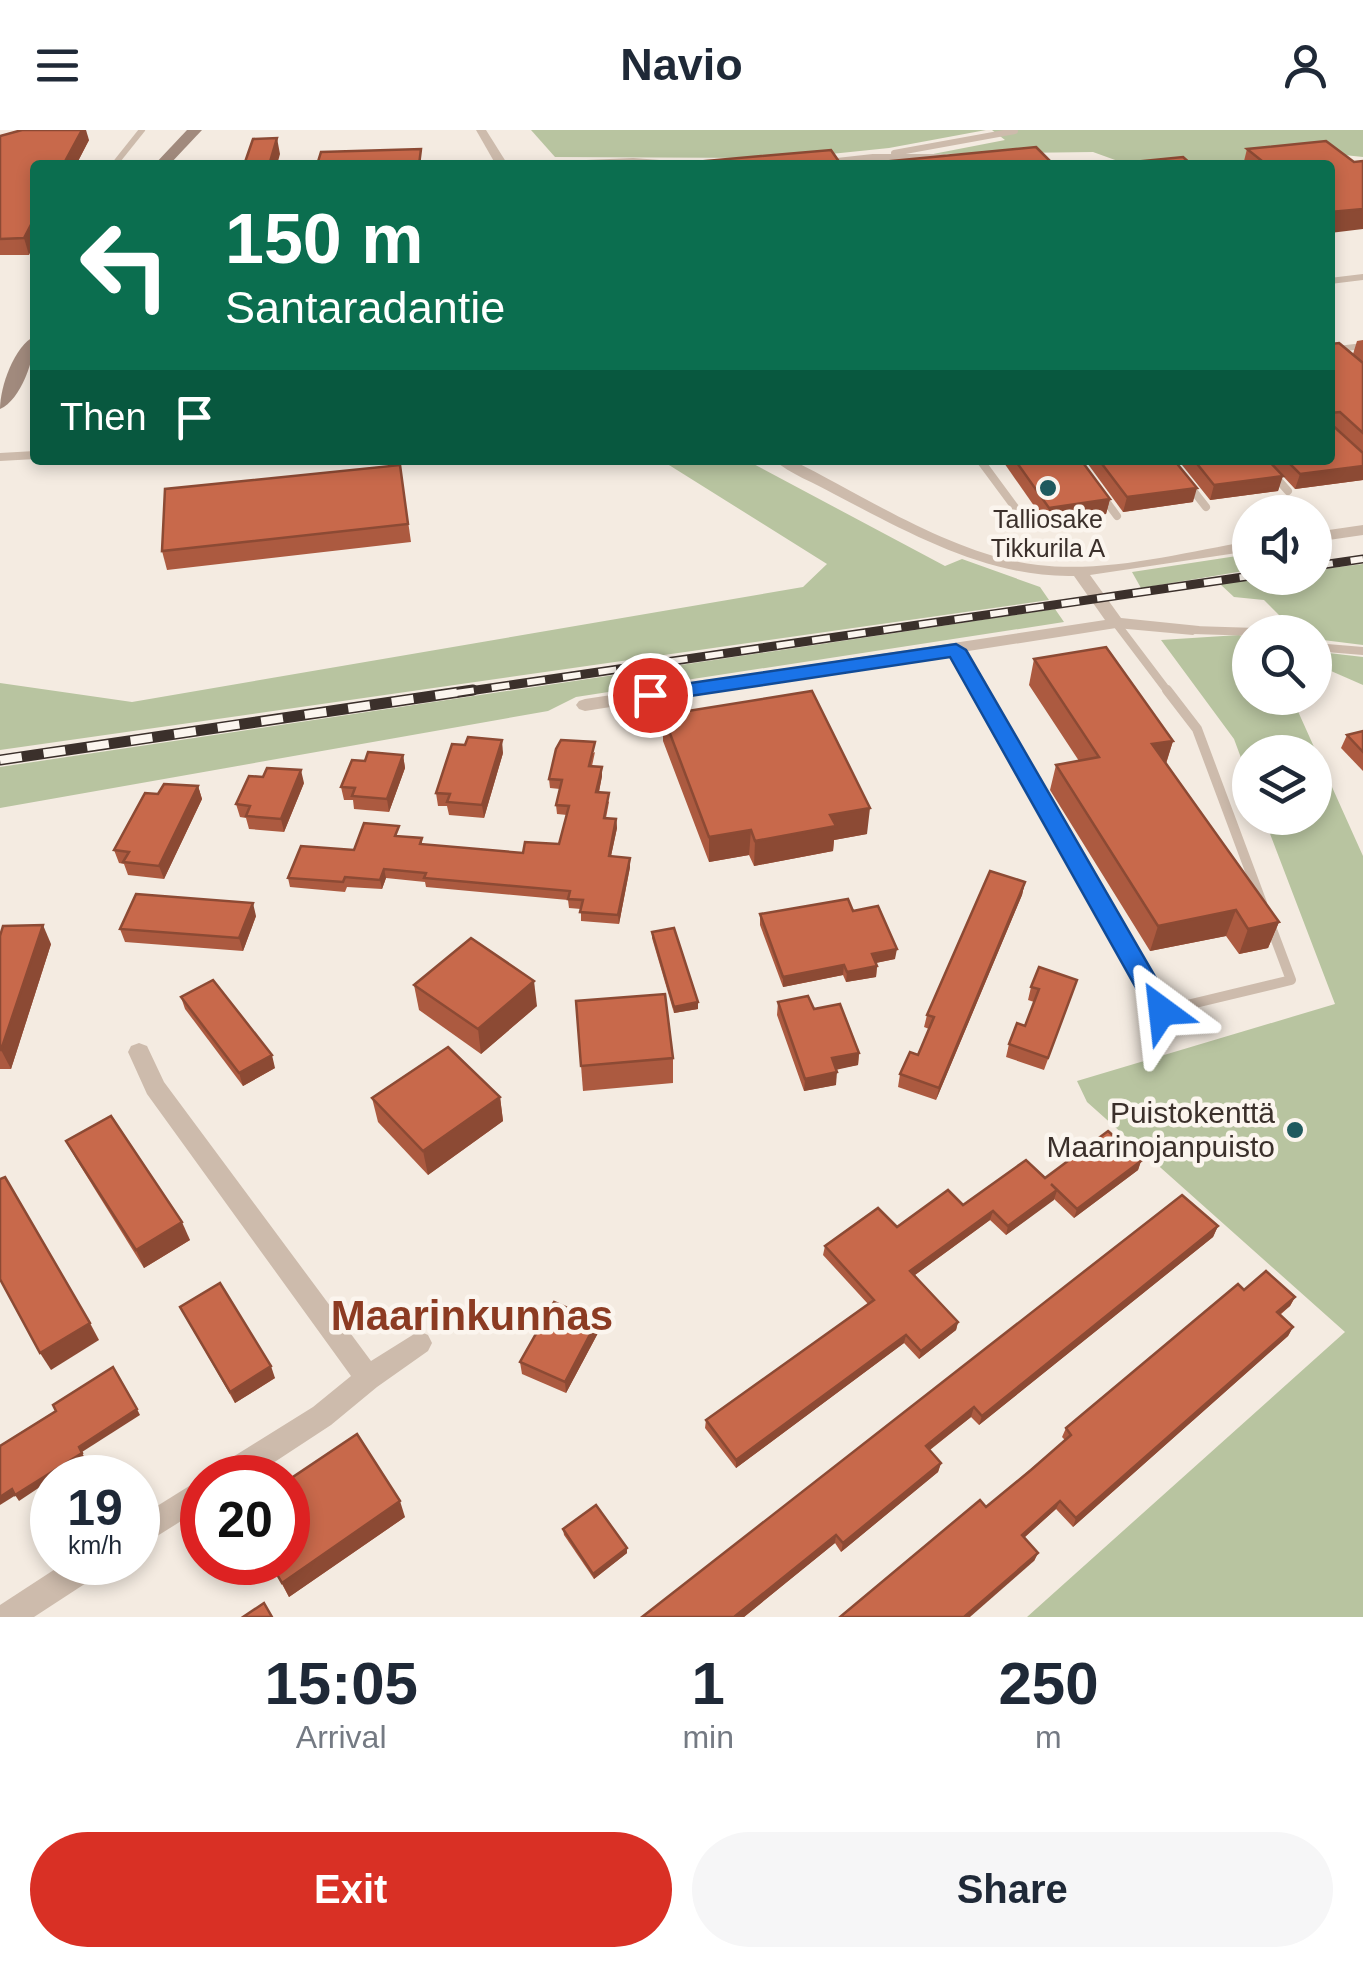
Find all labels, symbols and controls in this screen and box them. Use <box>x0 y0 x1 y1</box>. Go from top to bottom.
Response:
icon: menu <box>30 38 85 93</box>
icon: person <box>1278 38 1333 93</box>
text: Navio <box>620 39 743 90</box>
icon: left <box>60 200 190 330</box>
text: 150 m <box>225 200 423 278</box>
text: Santaradantie <box>225 282 505 333</box>
icon: arrive <box>167 390 222 445</box>
text: Then <box>60 396 147 438</box>
marker: Talliosake Tikkurila A <box>1037 477 1059 499</box>
map controls <box>1232 495 1332 835</box>
button: sound <box>1232 495 1332 595</box>
place label: Talliosake Tikkurila A <box>991 505 1106 562</box>
button: search <box>1232 615 1332 715</box>
pin <box>608 653 693 738</box>
icon: arrive <box>623 668 678 723</box>
button: layers <box>1232 735 1332 835</box>
position arrow <box>1110 959 1214 1063</box>
place label: Puistokenttä Maarinojanpuisto <box>1047 1096 1275 1163</box>
marker: Puistokenttä Maarinojanpuisto <box>1284 1119 1306 1141</box>
district label: Maarinkunnas <box>331 1292 613 1339</box>
speed limit sign: 20 <box>180 1455 310 1585</box>
text: 19 <box>67 1480 123 1536</box>
text: km/h <box>68 1531 122 1559</box>
text: 15:05 <box>264 1650 418 1717</box>
text: 1 <box>691 1650 725 1717</box>
text: 250 <box>998 1650 1099 1717</box>
text: Arrival <box>296 1719 387 1755</box>
text: min <box>682 1719 734 1755</box>
text: m <box>1035 1719 1062 1755</box>
button: Exit <box>30 1832 672 1947</box>
button: Share <box>692 1832 1333 1947</box>

